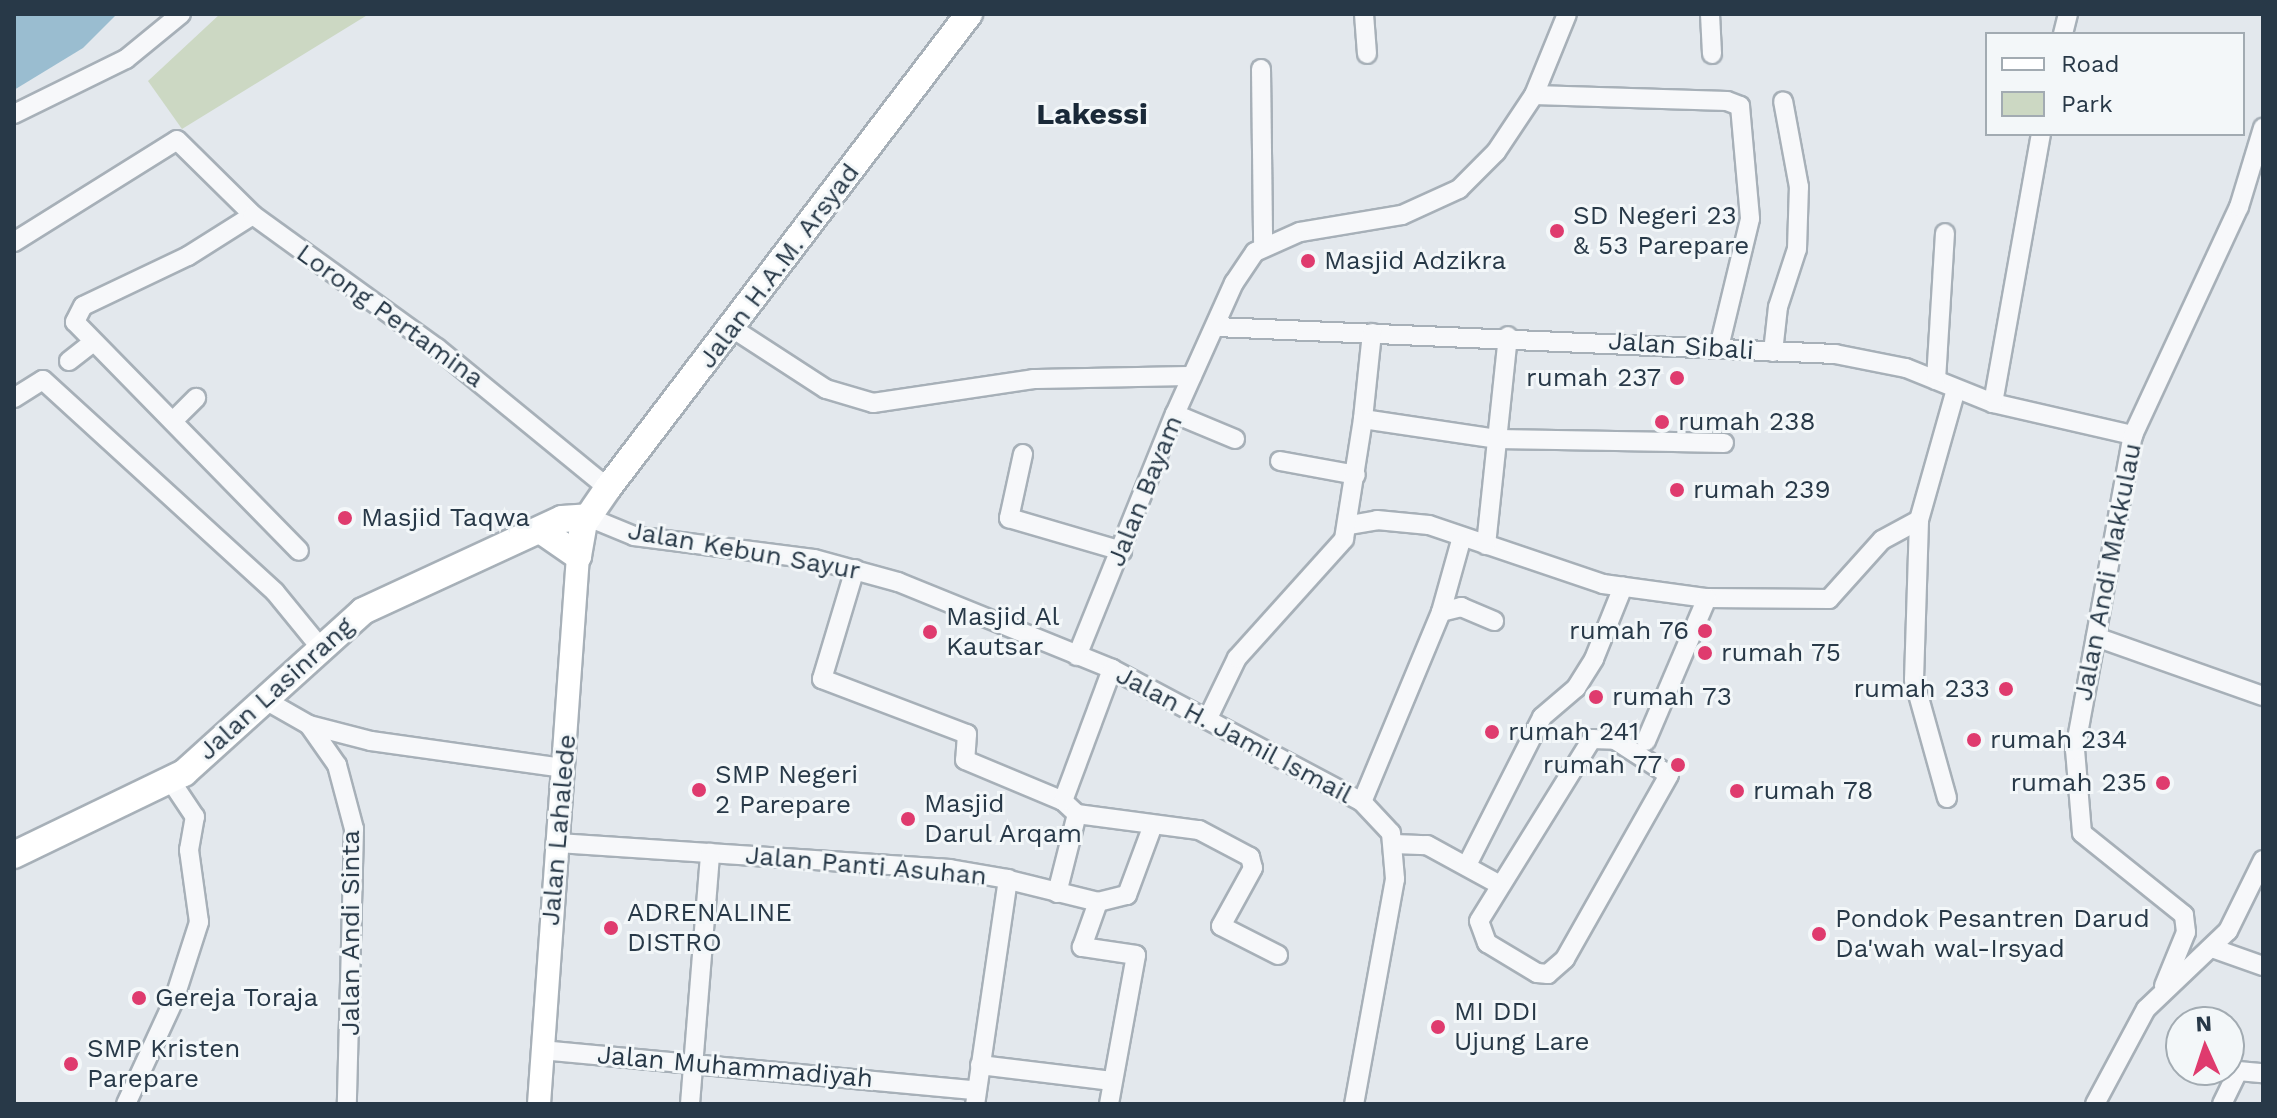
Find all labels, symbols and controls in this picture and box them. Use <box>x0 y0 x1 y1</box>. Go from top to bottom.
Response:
legend <box>1985 32 2245 136</box>
text: Road <box>2061 50 2120 78</box>
text: Park <box>2061 90 2113 118</box>
district label: Lakessi <box>1036 96 1148 132</box>
street label: Jalan H.A.M. Arsyad <box>691 157 867 375</box>
place label: SD Negeri 23 & 53 Parepare <box>1573 200 1749 262</box>
marker: SD Negeri 23 & 53 Parepare <box>1548 222 1566 240</box>
street label: Lorong Pertamina <box>290 238 490 394</box>
place label: Masjid Adzikra <box>1324 245 1507 277</box>
marker: Masjid Adzikra <box>1299 252 1317 270</box>
street label: Jalan Sibali <box>1607 325 1755 367</box>
place label: rumah 237 <box>1526 362 1661 394</box>
marker: rumah 237 <box>1668 369 1686 387</box>
place label: rumah 238 <box>1678 406 1815 438</box>
street label: Jalan Bayam <box>1101 411 1189 571</box>
marker: rumah 238 <box>1653 413 1671 431</box>
street label: Jalan Andi Makkulau <box>2068 440 2148 704</box>
place label: rumah 239 <box>1693 474 1830 506</box>
marker: rumah 239 <box>1668 481 1686 499</box>
place label: Masjid Taqwa <box>361 502 531 534</box>
marker: Masjid Taqwa <box>336 509 354 527</box>
street label: Jalan Kebun Sayur <box>625 515 863 587</box>
place label: Masjid Al Kautsar <box>946 601 1061 662</box>
street label: Jalan Lasinrang <box>192 611 360 767</box>
place label: rumah 76 <box>1568 615 1689 647</box>
marker: rumah 76 <box>1696 622 1714 640</box>
marker: Masjid Al Kautsar <box>921 623 939 641</box>
place label: rumah 75 <box>1721 637 1842 669</box>
marker: rumah 75 <box>1696 644 1714 662</box>
street label: Jalan H. Jamil Ismail <box>1110 659 1358 811</box>
place label: rumah 233 <box>1853 673 1990 705</box>
marker: rumah 233 <box>1997 680 2015 698</box>
place label: rumah 73 <box>1612 681 1733 713</box>
marker: rumah 73 <box>1587 688 1605 706</box>
place label: rumah 241 <box>1508 716 1639 748</box>
marker: rumah 241 <box>1483 723 1501 741</box>
place label: rumah 234 <box>1990 724 2127 756</box>
marker: rumah 234 <box>1965 731 1983 749</box>
street label: Jalan Lahalede <box>535 733 583 927</box>
place label: rumah 77 <box>1542 749 1662 781</box>
marker: rumah 77 <box>1669 756 1687 774</box>
place label: SMP Negeri 2 Parepare <box>715 759 859 820</box>
place label: rumah 235 <box>2010 767 2147 799</box>
marker: rumah 235 <box>2154 774 2172 792</box>
place label: rumah 78 <box>1753 775 1874 807</box>
marker: SMP Negeri 2 Parepare <box>690 781 708 799</box>
marker: rumah 78 <box>1728 782 1746 800</box>
place label: Masjid Darul Arqam <box>924 788 1084 850</box>
marker: Masjid Darul Arqam <box>899 810 917 828</box>
street label: Jalan Andi Sinta <box>335 830 367 1036</box>
street label: Jalan Panti Asuhan <box>743 840 989 892</box>
place label: ADRENALINE DISTRO <box>627 897 792 958</box>
place label: Pondok Pesantren Darud Da'wah wal-Irsyad <box>1835 903 2150 964</box>
marker: ADRENALINE DISTRO <box>602 919 620 937</box>
marker: Pondok Pesantren Darud Da'wah wal-Irsyad <box>1810 925 1828 943</box>
place label: Gereja Toraja <box>155 982 320 1014</box>
marker: Gereja Toraja <box>130 989 148 1007</box>
place label: MI DDI Ujung Lare <box>1454 996 1589 1058</box>
north arrow <box>2165 1006 2245 1086</box>
text: N <box>2195 1011 2213 1036</box>
marker: MI DDI Ujung Lare <box>1429 1018 1447 1036</box>
place label: SMP Kristen Parepare <box>87 1033 241 1094</box>
street label: Jalan Muhammadiyah <box>596 1039 874 1095</box>
marker: SMP Kristen Parepare <box>62 1055 80 1073</box>

